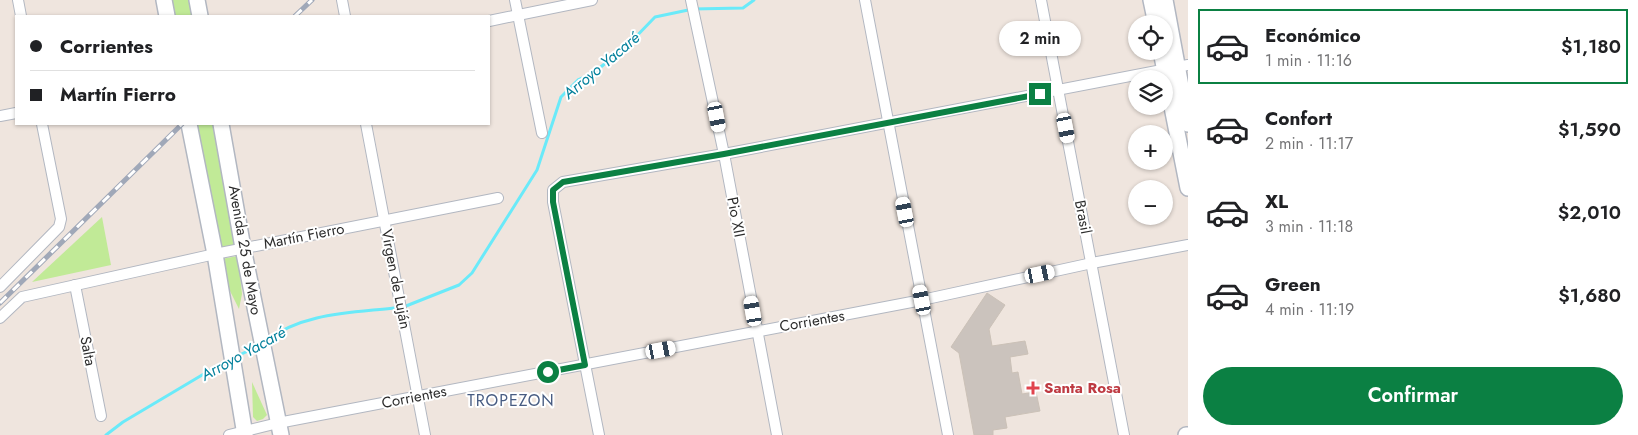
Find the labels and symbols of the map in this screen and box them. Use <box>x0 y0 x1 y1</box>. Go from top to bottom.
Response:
callout: 2 min <box>999 22 1081 56</box>
water label: Arroyo Yacaré <box>557 26 646 105</box>
route end <box>1029 83 1051 105</box>
car <box>706 101 727 133</box>
car <box>1055 112 1076 144</box>
street label: Avenida 25 de Mayo <box>223 183 267 317</box>
street label: Pio XII <box>721 195 751 239</box>
car <box>894 196 915 228</box>
street label: Brasil <box>1069 198 1097 236</box>
street label: Martín Fierro <box>262 217 346 255</box>
street label: Virgen de Luján <box>376 227 416 331</box>
car <box>1023 264 1056 284</box>
car <box>911 284 932 316</box>
car <box>743 295 762 327</box>
street label: Corrientes <box>778 304 846 338</box>
water label: Arroyo Yacaré <box>196 320 291 387</box>
street label: Salta <box>74 334 102 368</box>
car <box>644 340 677 360</box>
route start <box>537 361 559 383</box>
place label: Santa Rosa <box>1044 377 1121 399</box>
street label: Corrientes <box>380 380 448 414</box>
marker: Santa Rosa <box>1026 381 1040 395</box>
district label: TROPEZON <box>467 389 555 412</box>

